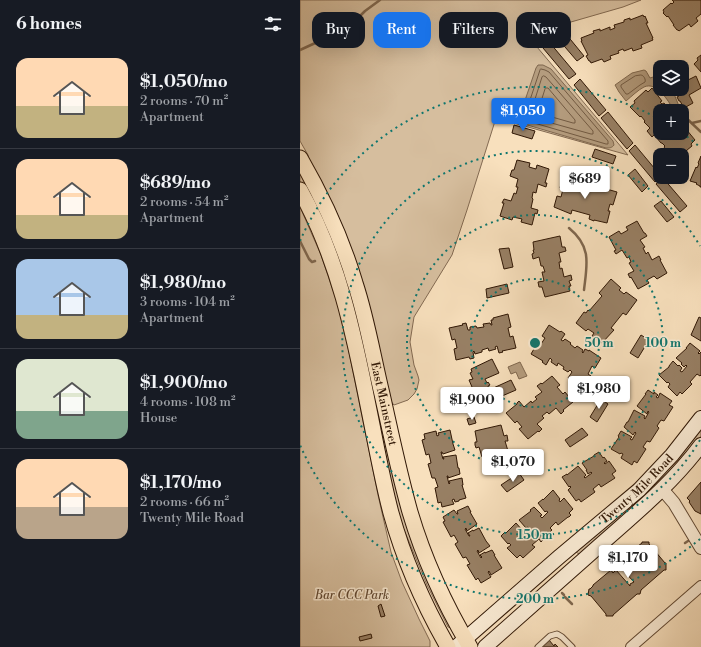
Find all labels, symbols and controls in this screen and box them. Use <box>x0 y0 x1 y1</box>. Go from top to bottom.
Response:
chip: Buy <box>312 12 365 48</box>
chip: Rent <box>373 12 431 48</box>
chip: Filters <box>439 12 508 48</box>
chip: New <box>516 12 571 48</box>
text: 6 homes <box>16 13 82 35</box>
icon: filters <box>262 13 284 35</box>
map controls <box>653 60 689 184</box>
button: layers <box>653 60 689 96</box>
text: $1,050/mo <box>140 71 228 93</box>
icon: home <box>48 74 96 122</box>
text: 2 rooms · 70 m² <box>140 93 228 109</box>
pin: $1,050 <box>490 98 556 132</box>
text: $1,050 <box>500 103 546 119</box>
button: + <box>653 104 689 140</box>
text: Apartment <box>140 109 204 125</box>
button: − <box>653 148 689 184</box>
pin: $689 <box>561 166 609 200</box>
text: $689 <box>569 171 601 187</box>
text: $689/mo <box>140 172 211 194</box>
icon: home <box>48 175 96 223</box>
text: 2 rooms · 54 m² <box>140 194 229 210</box>
text: Apartment <box>140 210 204 226</box>
text: $1,980/mo <box>140 272 226 294</box>
icon: home <box>48 275 96 323</box>
text: 3 rooms · 104 m² <box>140 294 235 310</box>
text: Apartment <box>140 310 204 326</box>
centre of rings <box>528 336 542 350</box>
text: 50 m <box>584 336 614 351</box>
text: 100 m <box>645 336 681 351</box>
street label: East Mainstreet <box>367 360 401 448</box>
text: $1,900/mo <box>140 372 228 394</box>
icon: home <box>48 375 96 423</box>
pin: $1,980 <box>566 376 632 410</box>
text: $1,980 <box>577 381 621 397</box>
pin: $1,900 <box>439 387 505 421</box>
text: $1,900 <box>449 392 495 408</box>
text: 4 rooms · 108 m² <box>140 394 235 410</box>
text: House <box>140 410 177 426</box>
pin: $1,070 <box>480 449 546 483</box>
street label: Twenty Mile Road <box>597 451 677 527</box>
text: $1,070 <box>491 454 535 470</box>
text: $1,170/mo <box>140 472 222 494</box>
icon: home <box>48 475 96 523</box>
text: 2 rooms · 66 m² <box>140 494 229 510</box>
text: Twenty Mile Road <box>140 510 244 526</box>
text: 150 m <box>518 528 552 543</box>
pin: $1,170 <box>595 545 661 579</box>
text: $1,170 <box>608 550 648 566</box>
park label: Bar CCC Park <box>314 588 389 603</box>
text: 200 m <box>516 592 554 607</box>

